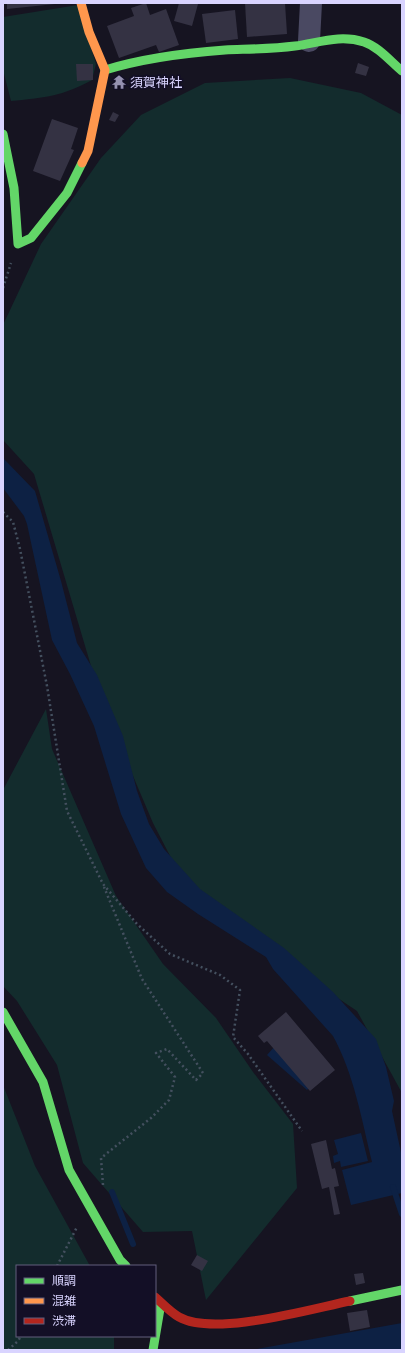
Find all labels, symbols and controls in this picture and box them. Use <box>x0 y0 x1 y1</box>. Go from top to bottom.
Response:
temple icon: 須賀神社 <box>111 74 127 90</box>
place label: 須賀神社 <box>130 74 182 91</box>
legend <box>16 1265 156 1337</box>
text: 順調 <box>52 1273 76 1289</box>
text: 混雑 <box>52 1293 76 1309</box>
text: 渋滞 <box>52 1313 76 1329</box>

